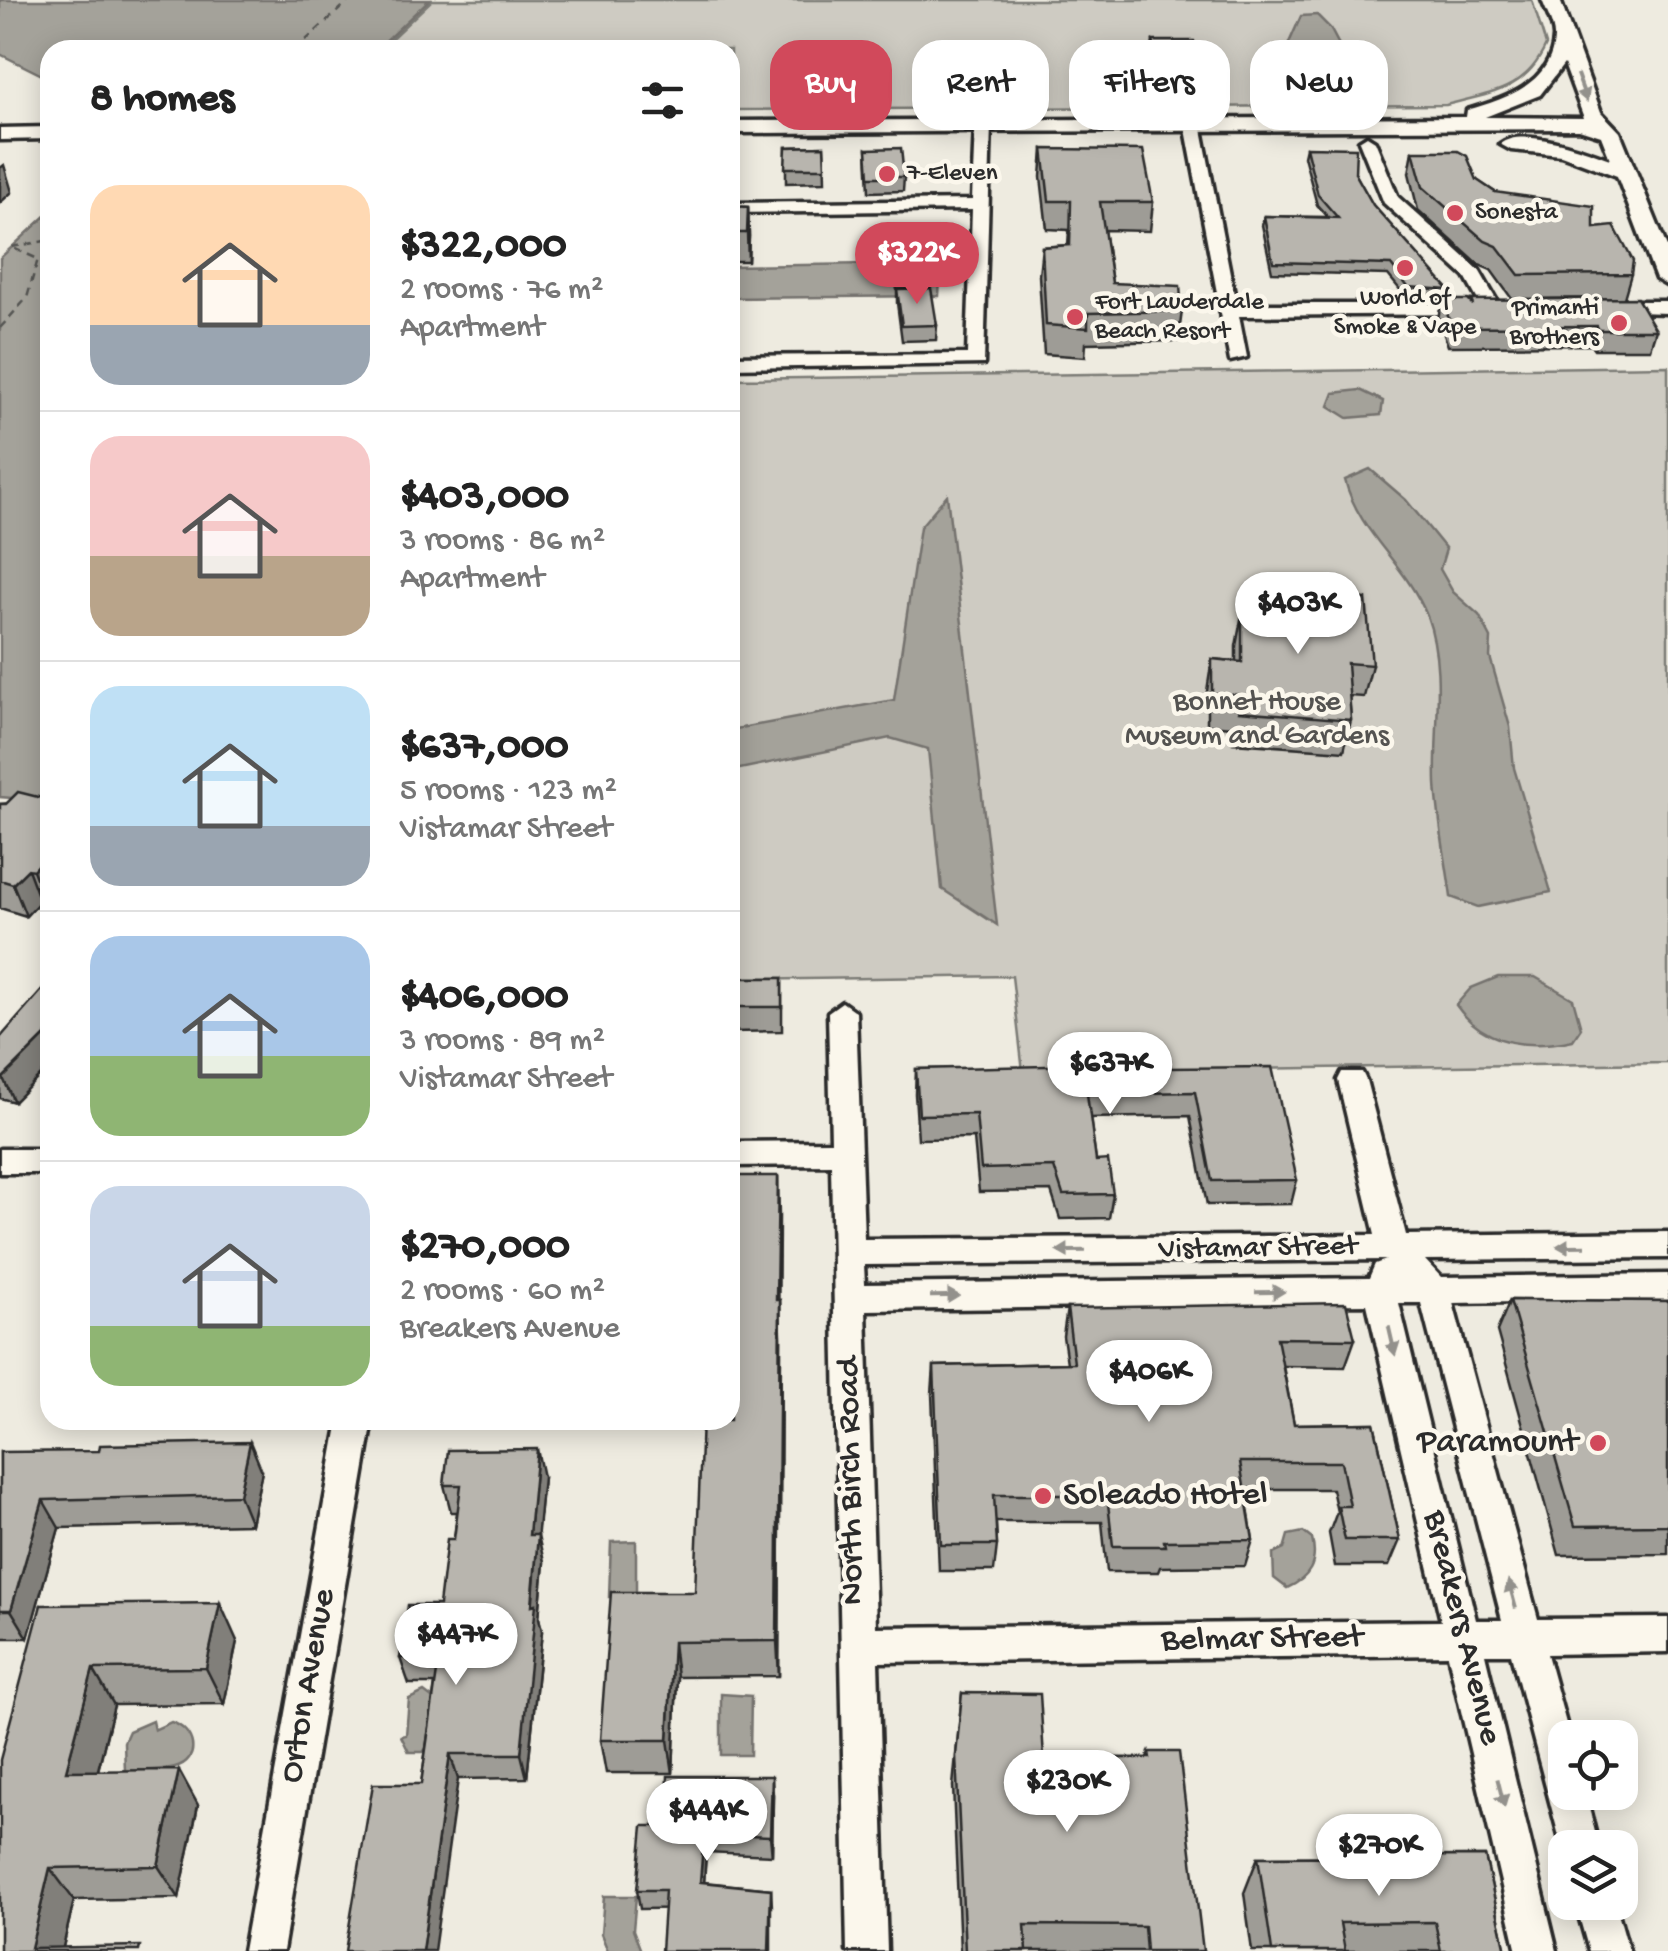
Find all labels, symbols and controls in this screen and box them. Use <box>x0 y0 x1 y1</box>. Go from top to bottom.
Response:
chip: Buy <box>770 40 892 130</box>
chip: Rent <box>912 40 1049 130</box>
chip: Filters <box>1069 40 1230 130</box>
chip: New <box>1250 40 1388 130</box>
icon: filters <box>635 73 690 128</box>
one-way arrow <box>1575 73 1590 103</box>
text: 8 homes <box>90 76 234 125</box>
place label: 7-Eleven <box>906 160 998 189</box>
marker: 7-Eleven <box>876 163 898 185</box>
place label: Sonesta <box>1475 199 1559 228</box>
marker: Sonesta <box>1444 202 1466 224</box>
pin: $322K <box>847 222 987 307</box>
text: $322,000 <box>400 223 567 272</box>
icon: home <box>170 225 290 345</box>
text: $322K <box>877 235 957 273</box>
marker: World of Smoke & Vape <box>1394 257 1416 279</box>
text: 2 rooms · 76 m² <box>400 272 603 310</box>
place label: World of Smoke & Vape <box>1334 285 1477 343</box>
place label: Fort Lauderdale Beach Resort <box>1094 289 1265 347</box>
place label: Primanti Brothers <box>1509 295 1600 353</box>
marker: Fort Lauderdale Beach Resort <box>1064 306 1086 328</box>
text: Apartment <box>400 310 544 348</box>
marker: Primanti Brothers <box>1608 312 1630 334</box>
text: $403,000 <box>400 474 569 523</box>
icon: home <box>170 476 290 596</box>
text: 3 rooms · 86 m² <box>400 523 605 561</box>
text: Apartment <box>400 561 544 599</box>
pin: $403K <box>1228 572 1368 657</box>
text: $403K <box>1257 585 1339 623</box>
park label: Bonnet House Museum and Gardens <box>1125 686 1390 755</box>
text: $637,000 <box>400 724 569 773</box>
icon: home <box>170 726 290 846</box>
text: 5 rooms · 123 m² <box>400 773 617 811</box>
text: Vistamar Street <box>400 811 612 849</box>
text: $406,000 <box>400 974 569 1023</box>
icon: home <box>170 976 290 1096</box>
text: 3 rooms · 89 m² <box>400 1023 605 1061</box>
pin: $637K <box>1040 1032 1180 1117</box>
text: $637K <box>1069 1045 1151 1083</box>
text: Vistamar Street <box>400 1061 612 1099</box>
text: $270,000 <box>400 1224 570 1273</box>
icon: home <box>170 1226 290 1346</box>
street label: Vistamar Street <box>1157 1230 1360 1268</box>
one-way arrow <box>1554 1238 1586 1254</box>
one-way arrow <box>1054 1243 1086 1259</box>
text: 2 rooms · 60 m² <box>400 1273 605 1311</box>
one-way arrow <box>1255 1283 1287 1299</box>
one-way arrow <box>930 1287 962 1303</box>
text: Breakers Avenue <box>400 1311 620 1349</box>
one-way arrow <box>1385 1326 1400 1357</box>
pin: $406K <box>1079 1340 1219 1425</box>
text: $406K <box>1108 1353 1190 1391</box>
street label: North Birch Road <box>829 1354 875 1605</box>
place label: Paramount <box>1416 1423 1581 1464</box>
marker: Paramount <box>1587 1432 1609 1454</box>
place label: Soleado Hotel <box>1063 1476 1268 1517</box>
marker: Soleado Hotel <box>1032 1485 1054 1507</box>
street label: Breakers Avenue <box>1412 1505 1510 1750</box>
one-way arrow <box>1504 1578 1520 1609</box>
street label: Orton Avenue <box>272 1585 346 1786</box>
pin: $447K <box>386 1603 526 1688</box>
text: $447K <box>417 1616 495 1654</box>
street label: Belmar Street <box>1160 1618 1366 1662</box>
map controls <box>1548 1720 1638 1920</box>
button: locate <box>1548 1720 1638 1810</box>
pin: $230K <box>997 1750 1137 1835</box>
text: $230K <box>1026 1763 1108 1801</box>
one-way arrow <box>1493 1778 1509 1809</box>
pin: $444K <box>637 1779 777 1864</box>
text: $444K <box>668 1792 746 1830</box>
pin: $270K <box>1309 1814 1449 1899</box>
text: $270K <box>1338 1827 1420 1865</box>
button: layers <box>1548 1830 1638 1920</box>

